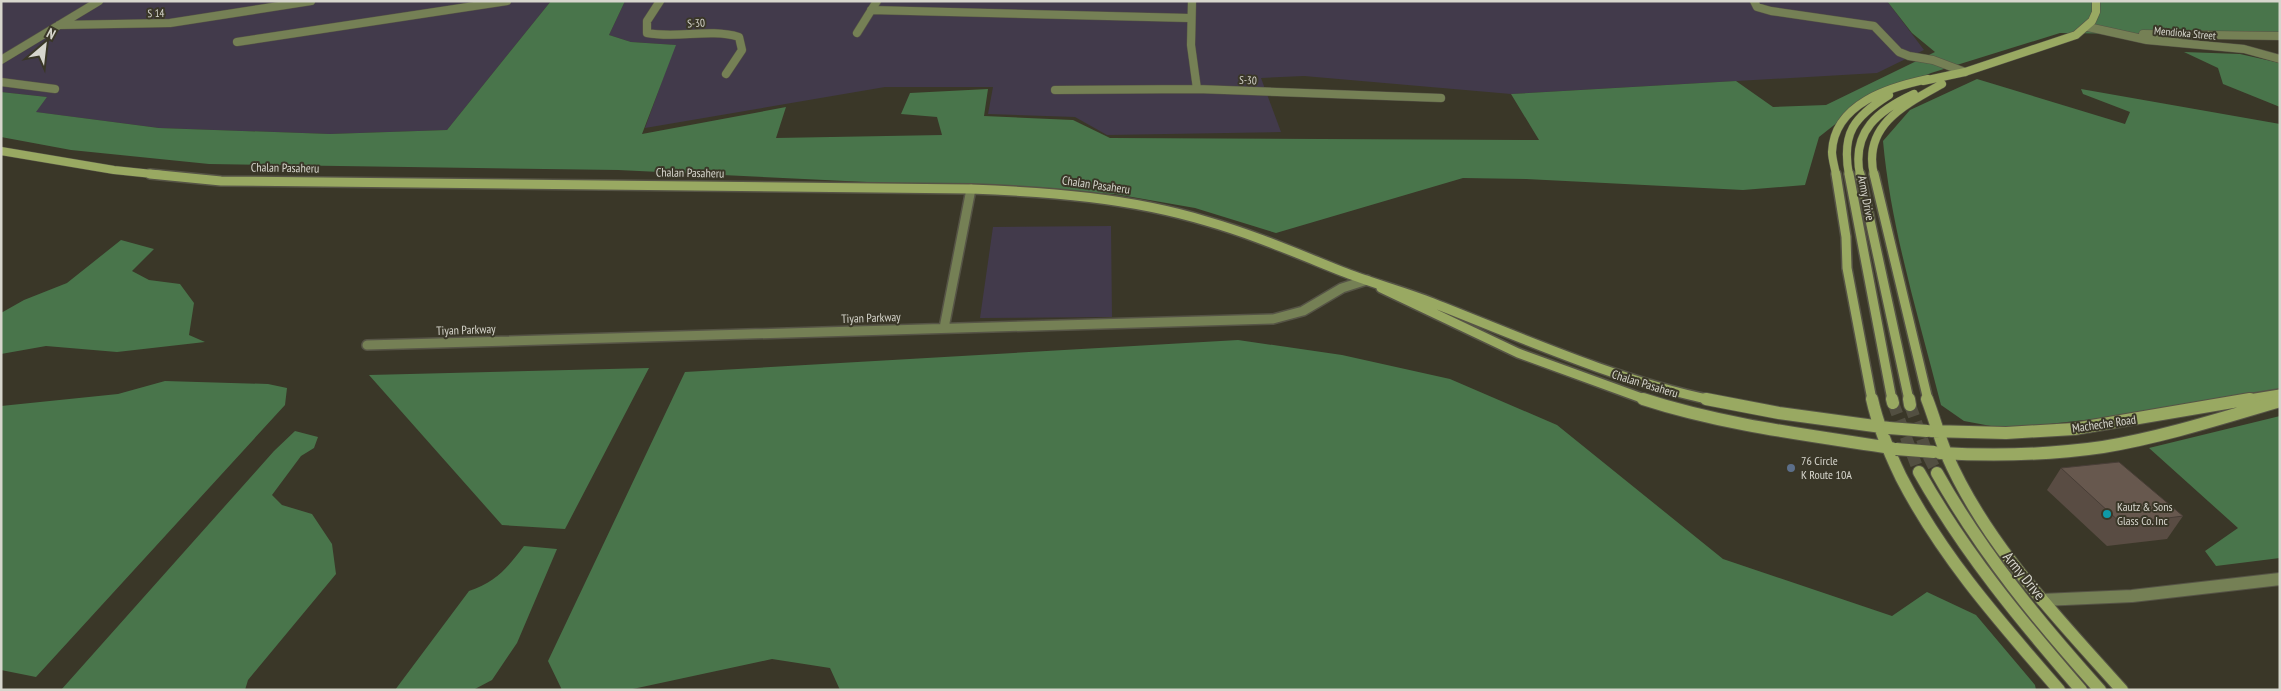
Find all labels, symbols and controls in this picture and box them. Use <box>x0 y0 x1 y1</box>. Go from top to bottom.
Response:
street label: S 14 <box>147 6 165 20</box>
street label: S-30 <box>687 15 705 31</box>
north arrow <box>20 20 70 70</box>
street label: Mendioka Street <box>2153 23 2217 43</box>
text: N <box>44 24 59 43</box>
street label: S-30 <box>1239 73 1257 87</box>
street label: Chalan Pasaheru <box>251 159 319 176</box>
street label: Chalan Pasaheru <box>656 164 724 181</box>
street label: Chalan Pasaheru <box>1061 172 1131 197</box>
street label: Army Drive <box>1855 174 1878 222</box>
street label: Tiyan Parkway <box>841 309 901 326</box>
street label: Tiyan Parkway <box>436 321 496 338</box>
street label: Chalan Pasaheru <box>1610 366 1680 401</box>
street label: Macheche Road <box>2071 412 2137 435</box>
place label: 76 Circle K Route 10A <box>1801 453 1852 482</box>
marker: 76 Circle K Route 10A <box>1785 462 1797 474</box>
place label: Kautz & Sons Glass Co. Inc <box>2117 499 2173 528</box>
marker: Kautz & Sons Glass Co. Inc <box>2101 508 2113 520</box>
street label: Army Drive <box>1999 548 2050 604</box>

